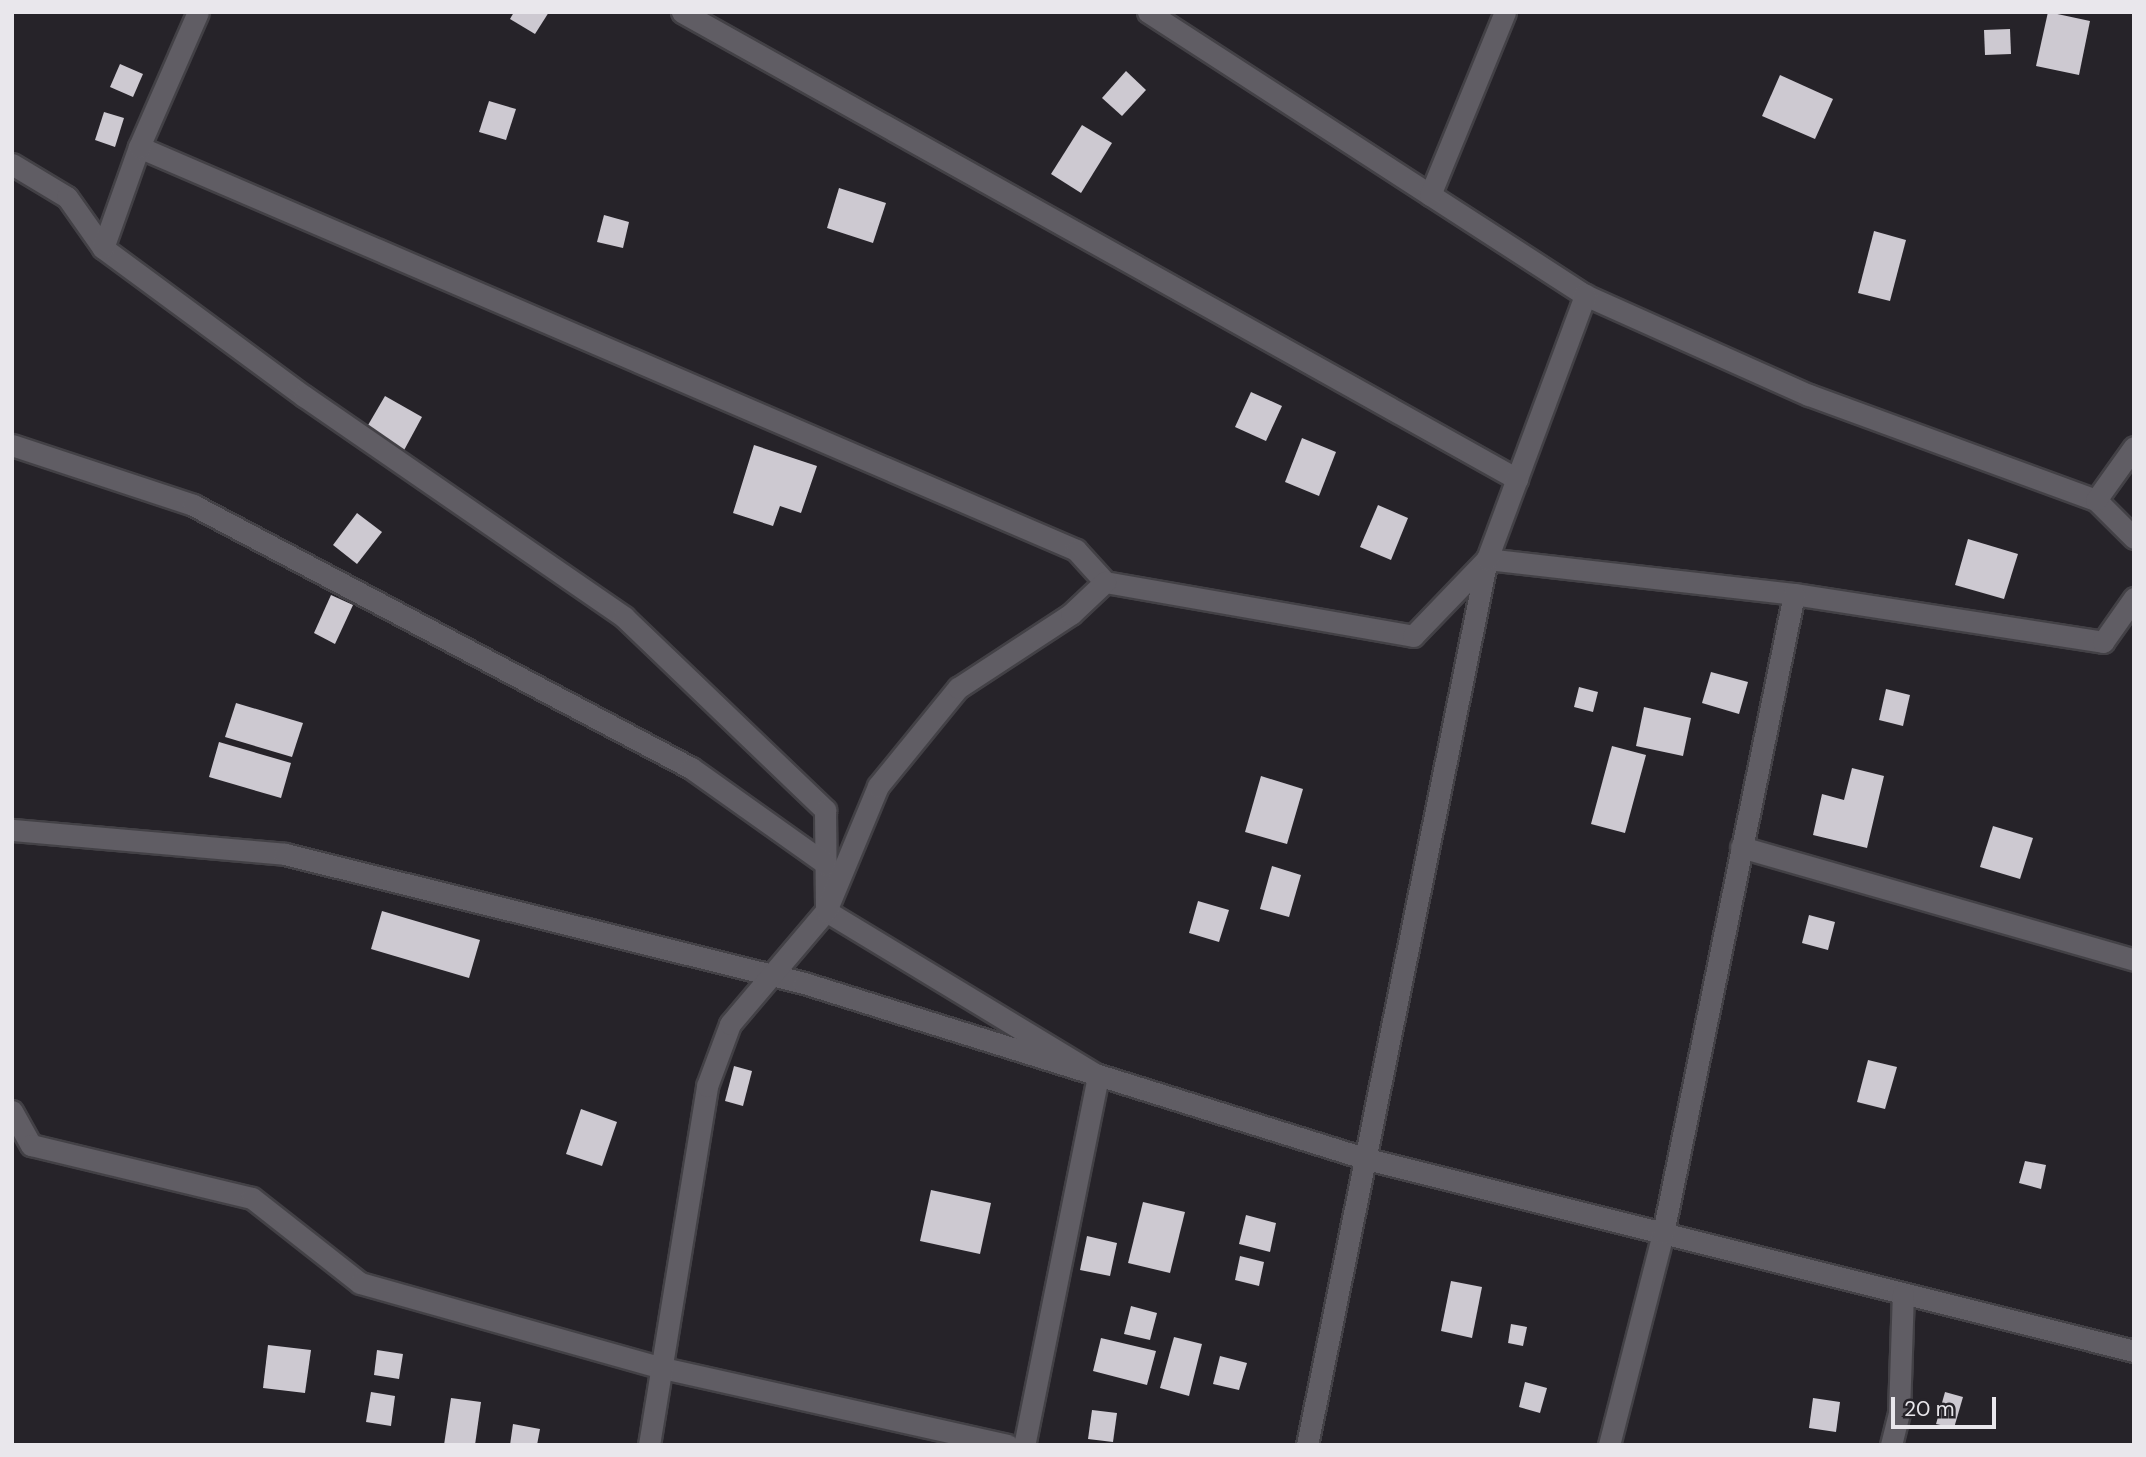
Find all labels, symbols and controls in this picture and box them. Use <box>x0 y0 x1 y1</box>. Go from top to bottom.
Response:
scale bar <box>1894 1384 1999 1428</box>
text: 20 m <box>1904 1395 1955 1423</box>

